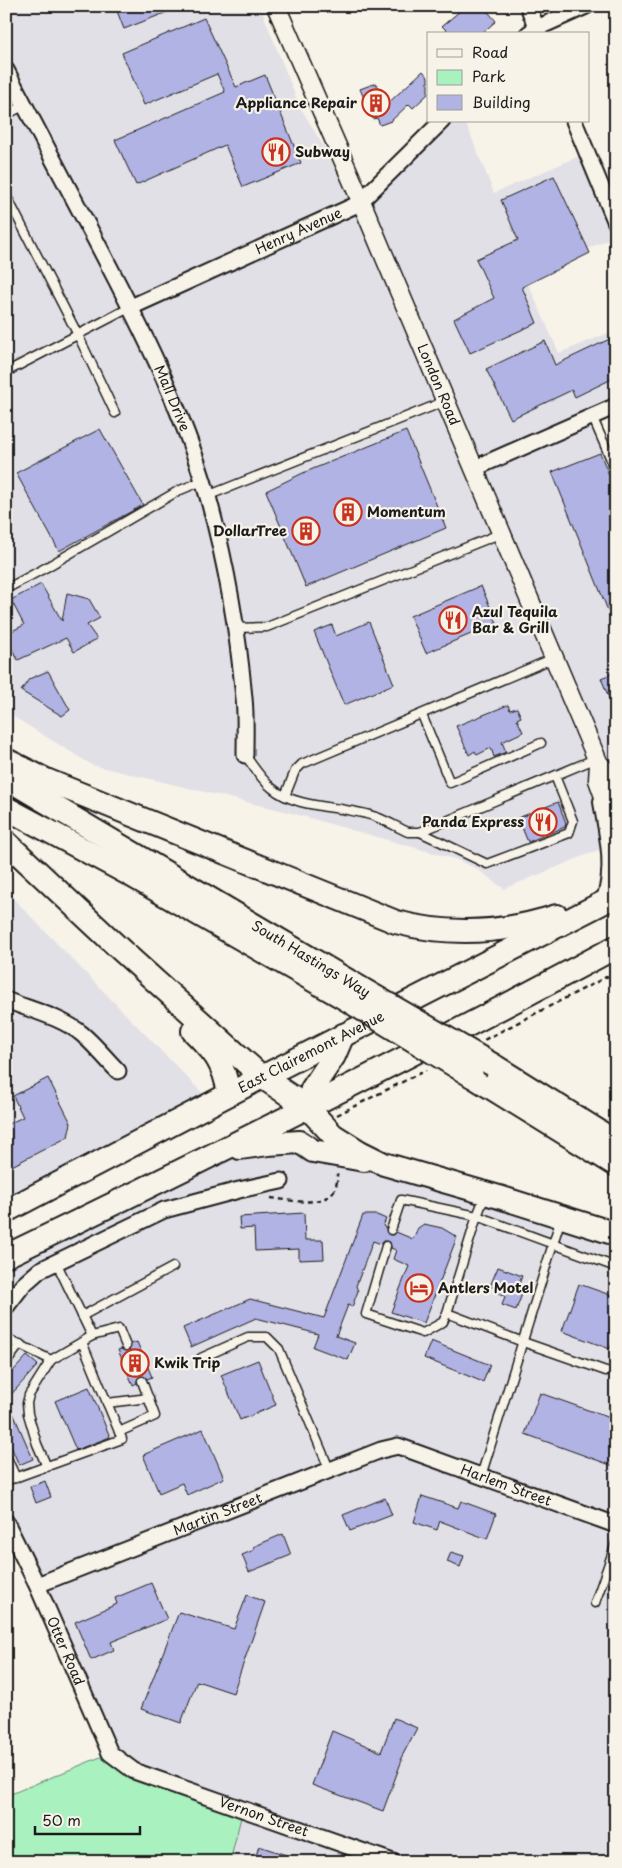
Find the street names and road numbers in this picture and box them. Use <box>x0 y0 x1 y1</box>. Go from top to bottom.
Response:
street label: Henry Avenue <box>252 202 345 259</box>
street label: London Road <box>412 340 466 428</box>
street label: Mall Drive <box>149 362 196 434</box>
street label: South Hastings Way <box>248 915 375 1002</box>
street label: East Clairemont Avenue <box>234 1005 388 1098</box>
street label: Harlem Street <box>458 1459 555 1511</box>
street label: Martin Street <box>170 1487 265 1541</box>
street label: Otter Road <box>42 1613 90 1688</box>
street label: Vernon Street <box>216 1791 312 1842</box>

